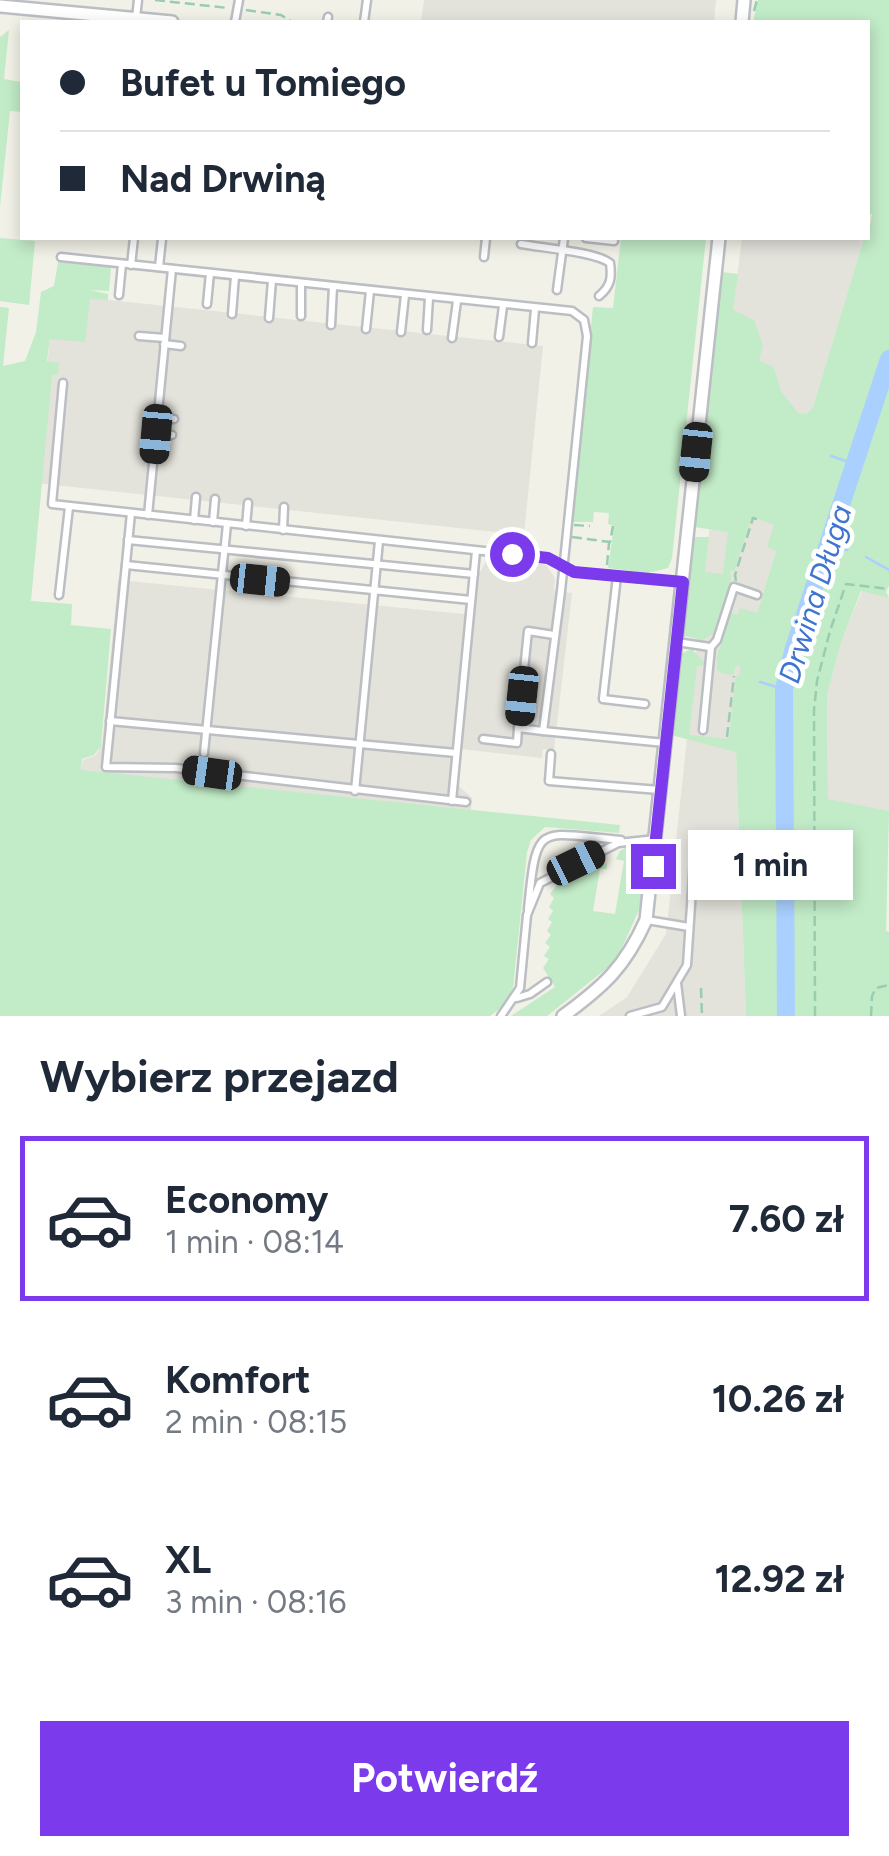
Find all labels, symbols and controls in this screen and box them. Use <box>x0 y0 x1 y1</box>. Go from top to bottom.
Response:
text: Bufet u Tomiego <box>120 60 406 106</box>
text: Nad Drwiną <box>120 156 326 202</box>
car <box>138 403 174 465</box>
car <box>678 421 714 483</box>
water label: Drwina Długa <box>770 501 860 687</box>
route start <box>490 532 535 577</box>
car <box>229 562 291 598</box>
car <box>504 665 540 727</box>
car <box>180 754 244 792</box>
callout: 1 min <box>688 831 853 901</box>
car <box>542 836 610 890</box>
route end <box>631 844 676 889</box>
text: 1 min <box>733 846 808 884</box>
text: Wybierz przejazd <box>40 1049 399 1103</box>
icon: car <box>45 1174 135 1264</box>
text: Economy <box>165 1177 328 1223</box>
text: 7.60 zł <box>729 1196 844 1242</box>
text: 1 min · 08:14 <box>165 1223 344 1261</box>
icon: car <box>45 1354 135 1444</box>
text: Komfort <box>165 1357 311 1403</box>
text: 10.26 zł <box>712 1376 844 1422</box>
text: 2 min · 08:15 <box>165 1403 347 1441</box>
icon: car <box>45 1534 135 1624</box>
text: XL <box>165 1537 211 1583</box>
text: 12.92 zł <box>714 1556 844 1602</box>
text: 3 min · 08:16 <box>165 1583 346 1621</box>
button: Potwierdź <box>40 1721 849 1836</box>

